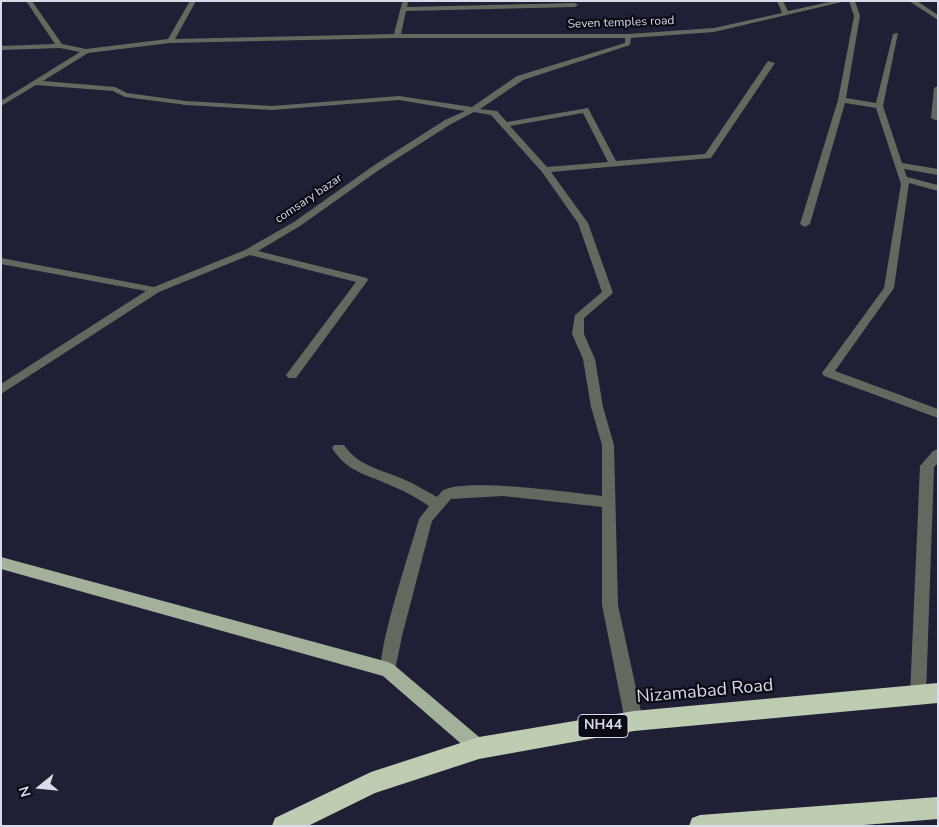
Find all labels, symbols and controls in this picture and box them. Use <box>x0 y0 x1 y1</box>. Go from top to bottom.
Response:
street label: Seven temples road <box>567 14 675 32</box>
street label: comsary bazar <box>273 171 345 227</box>
street label: Nizamabad Road <box>636 675 774 709</box>
road number: NH44 <box>578 714 628 738</box>
north arrow <box>15 762 65 812</box>
text: N <box>15 784 36 799</box>

